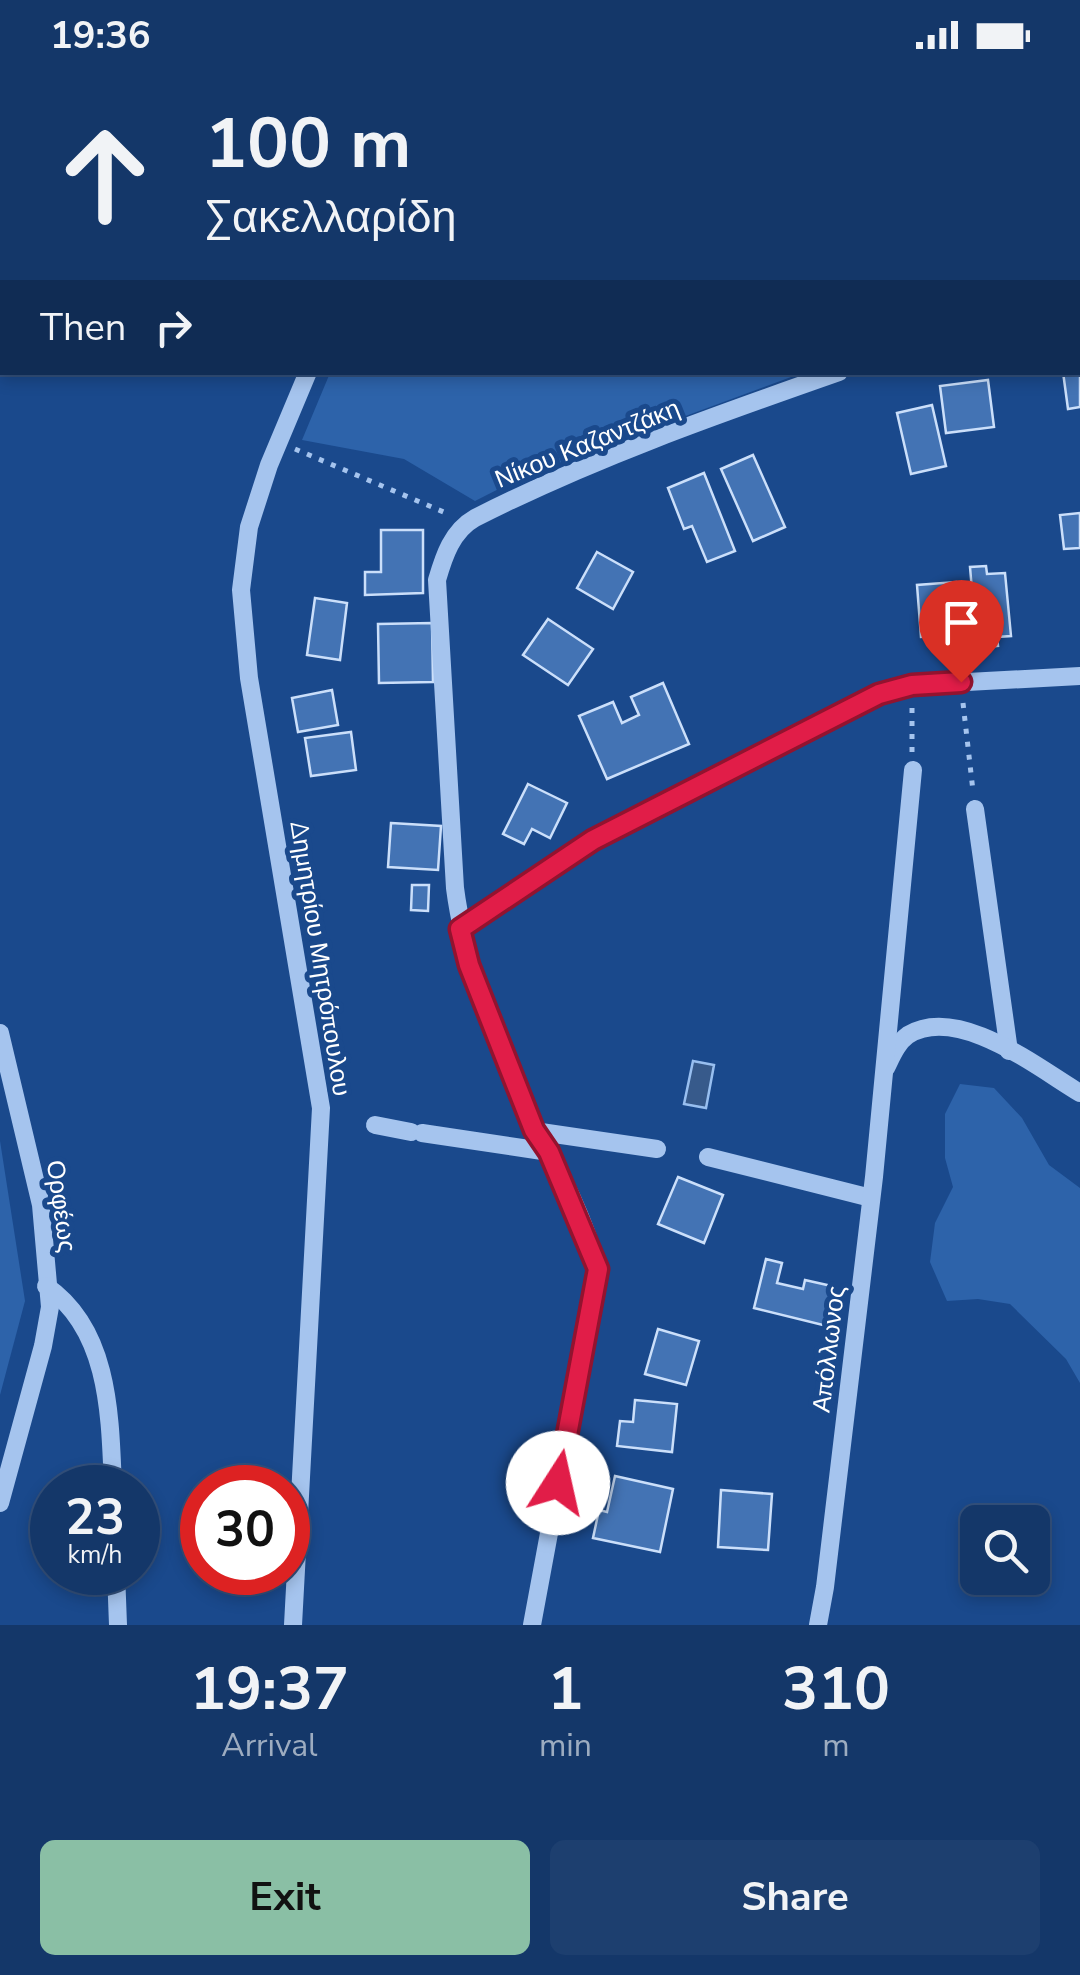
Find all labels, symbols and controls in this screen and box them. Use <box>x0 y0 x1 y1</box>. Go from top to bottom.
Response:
text: 19:36 <box>50 10 151 61</box>
text: 100 m <box>205 96 411 192</box>
icon: ahead <box>40 110 170 240</box>
text: Σακελλαρίδη <box>205 187 457 248</box>
icon: right <box>146 300 201 355</box>
text: Then <box>40 302 126 353</box>
street label: Νίκου Καζαντζάκη <box>490 391 685 497</box>
pin <box>919 580 1004 683</box>
icon: arrive <box>934 595 989 650</box>
street label: Δημητρίου Μητρόπουλου <box>281 818 359 1098</box>
street label: Ορφέως <box>38 1158 84 1254</box>
street label: Απόλλωνος <box>804 1284 854 1414</box>
position arrow <box>506 1431 610 1535</box>
speed limit sign: 30 <box>180 1465 310 1595</box>
text: 23 <box>65 1483 125 1552</box>
map controls <box>960 1505 1050 1595</box>
button: search <box>960 1505 1050 1595</box>
text: km/h <box>67 1538 123 1572</box>
text: 19:37 <box>190 1648 349 1730</box>
text: 1 <box>547 1648 583 1730</box>
text: 310 <box>782 1648 890 1730</box>
text: Arrival <box>221 1724 318 1767</box>
text: min <box>539 1724 592 1767</box>
text: m <box>822 1724 850 1767</box>
button: Exit <box>40 1840 530 1955</box>
button: Share <box>550 1840 1040 1955</box>

